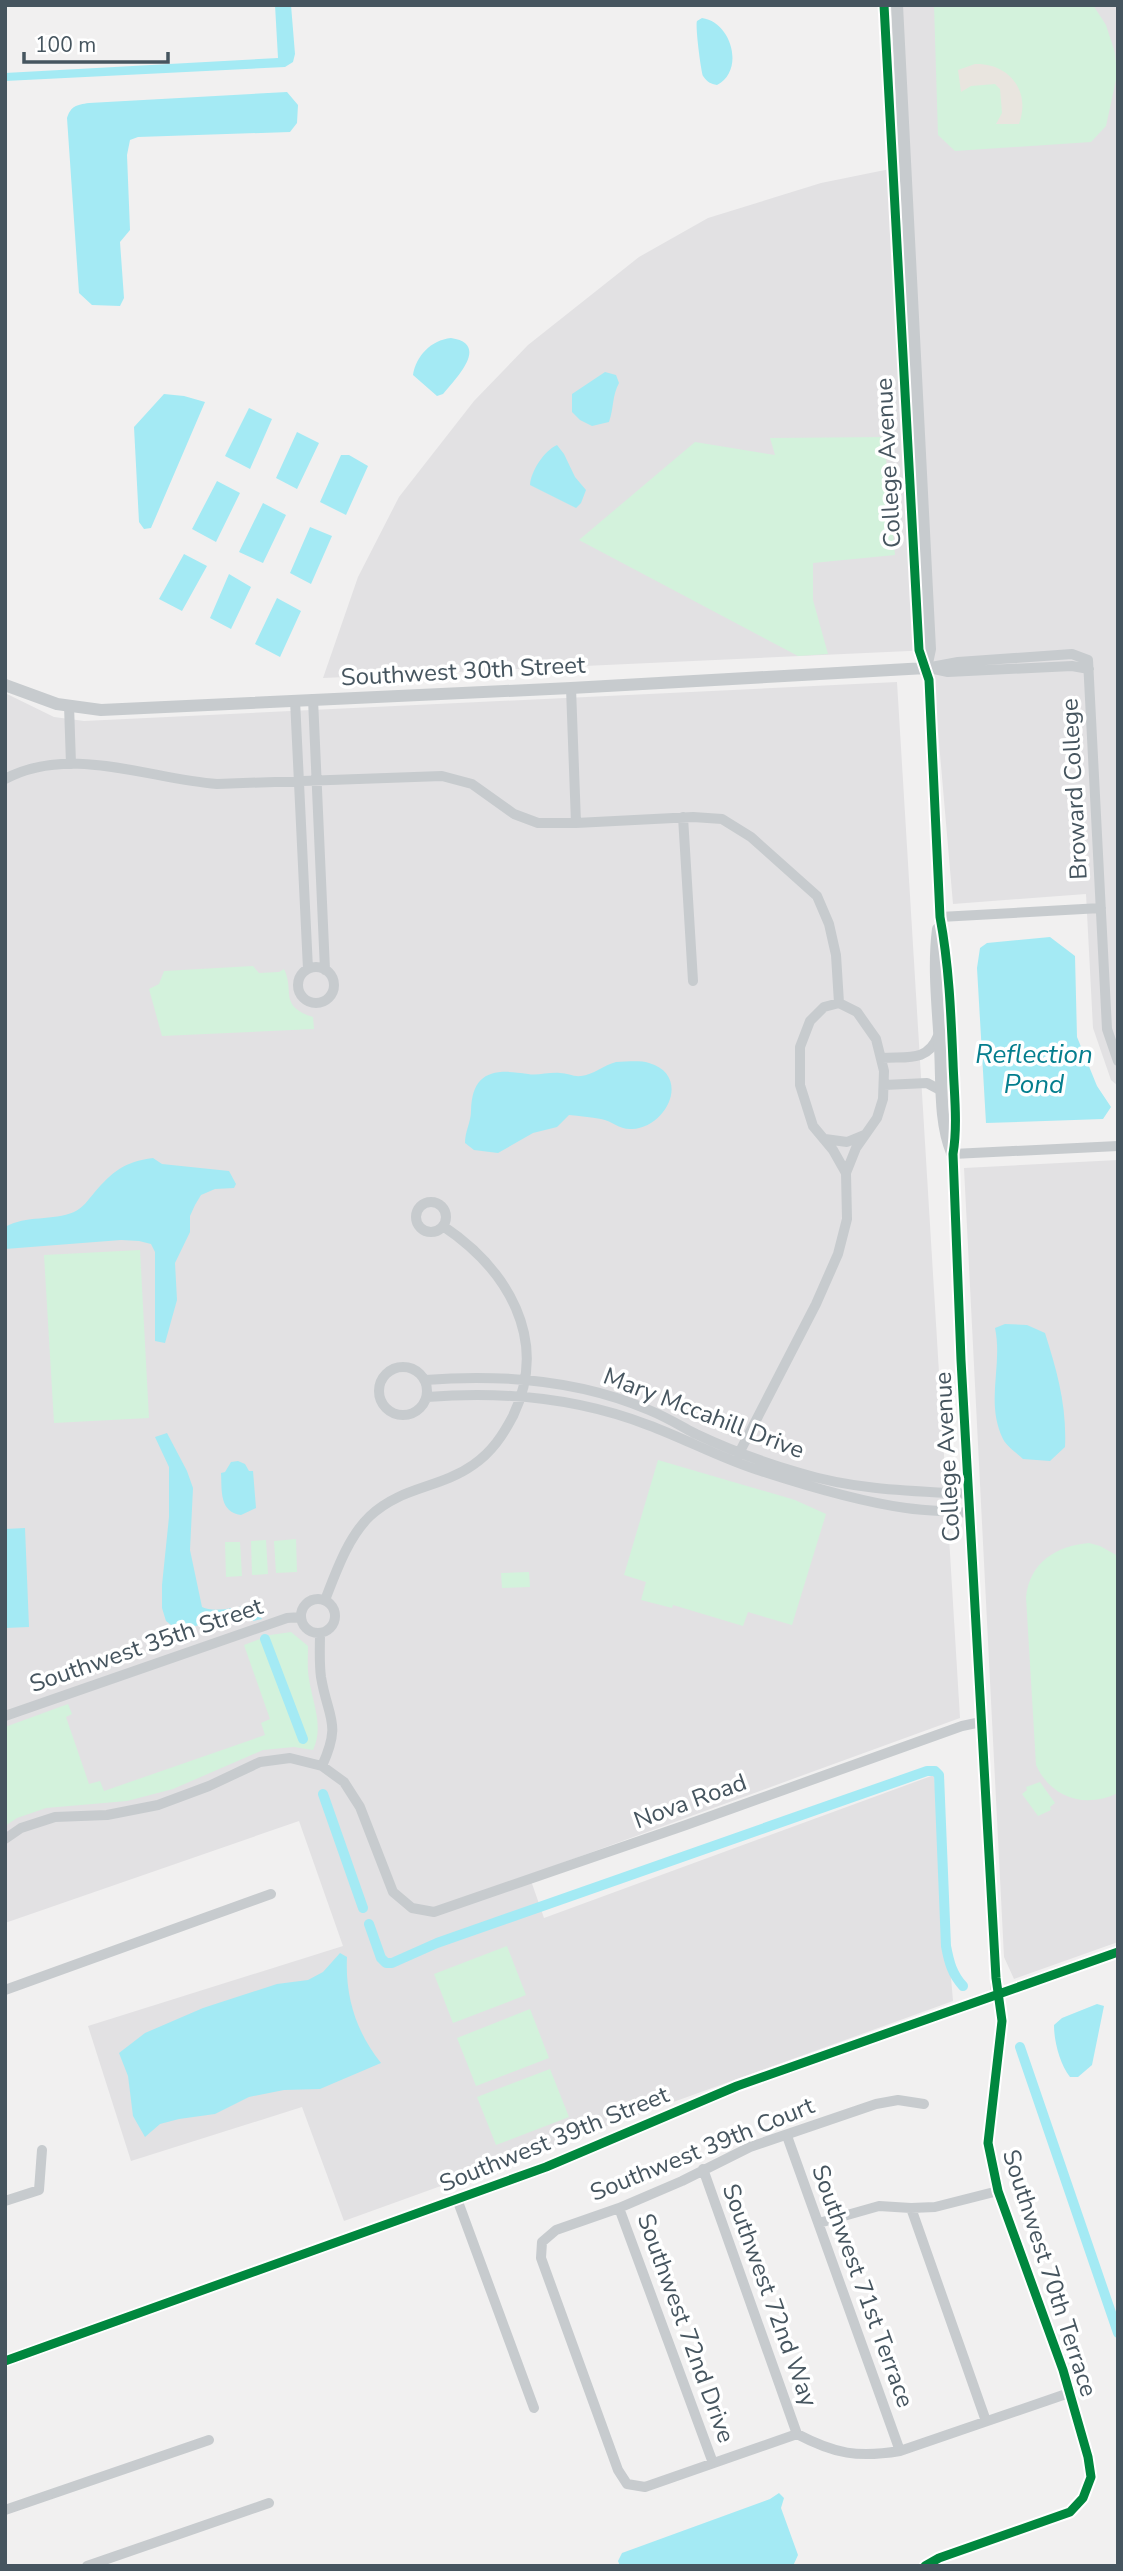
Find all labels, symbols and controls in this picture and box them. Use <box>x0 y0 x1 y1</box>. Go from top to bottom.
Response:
scale bar <box>24 21 168 65</box>
text: 100 m <box>35 31 96 59</box>
street label: College Avenue <box>868 377 908 549</box>
street label: Southwest 30th Street <box>340 649 587 693</box>
street label: Broward College <box>1053 698 1095 880</box>
water label: Reflection Pond <box>975 1037 1093 1102</box>
street label: Mary Mccahill Drive <box>599 1360 809 1466</box>
street label: College Avenue <box>927 1371 967 1543</box>
street label: Southwest 35th Street <box>25 1590 267 1700</box>
street label: Nova Road <box>629 1766 751 1836</box>
street label: Southwest 39th Street <box>435 2078 674 2200</box>
street label: Southwest 39th Court <box>585 2089 819 2209</box>
street label: Southwest 70th Terrace <box>995 2145 1105 2401</box>
street label: Southwest 71st Terrace <box>804 2160 922 2412</box>
street label: Southwest 72nd Way <box>715 2179 825 2411</box>
street label: Southwest 72nd Drive <box>630 2209 742 2447</box>

